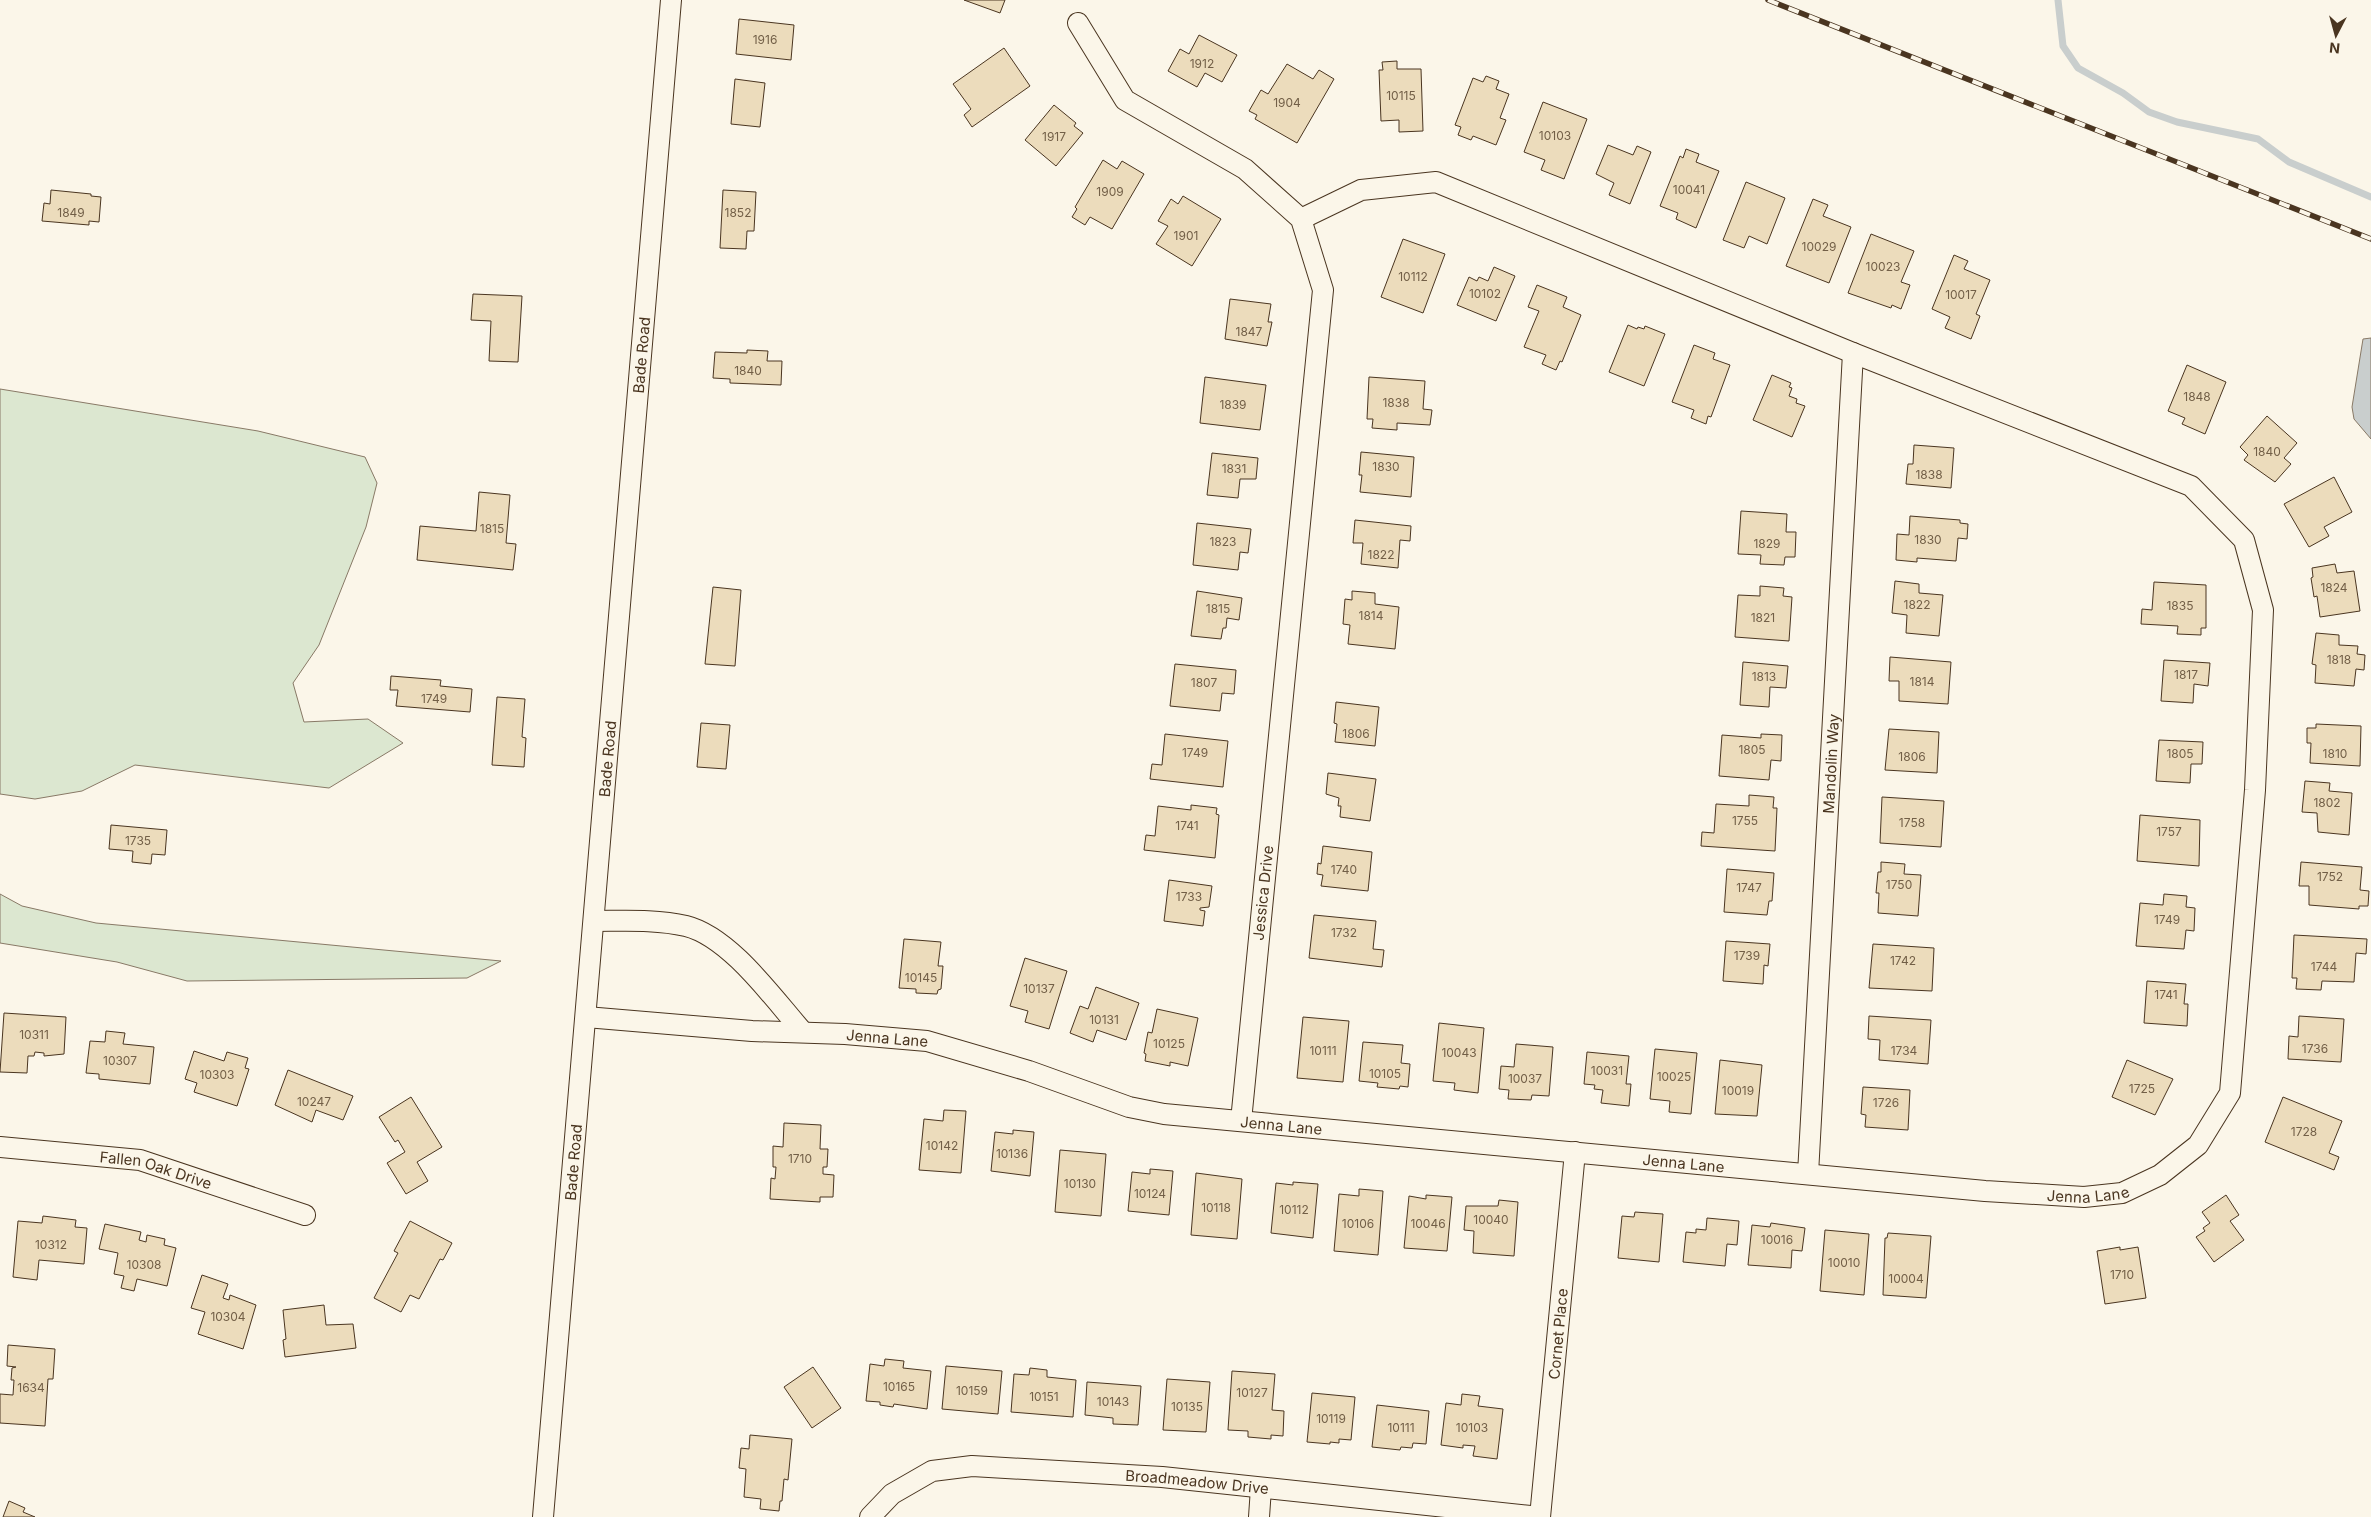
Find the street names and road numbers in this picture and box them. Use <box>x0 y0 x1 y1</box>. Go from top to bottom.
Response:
street label: Bade Road <box>628 316 654 394</box>
street label: Mandolin Way <box>1818 713 1843 814</box>
street label: Bade Road <box>594 720 620 798</box>
street label: Jessica Drive <box>1249 845 1277 941</box>
street label: Jenna Lane <box>845 1025 929 1051</box>
street label: Jenna Lane <box>1239 1112 1323 1138</box>
street label: Bade Road <box>560 1123 586 1201</box>
street label: Fallen Oak Drive <box>99 1147 214 1193</box>
street label: Jenna Lane <box>1642 1149 1725 1176</box>
street label: Jenna Lane <box>2046 1181 2132 1207</box>
street label: Cornet Place <box>1544 1287 1571 1380</box>
street label: Broadmeadow Drive <box>1125 1465 1270 1498</box>

